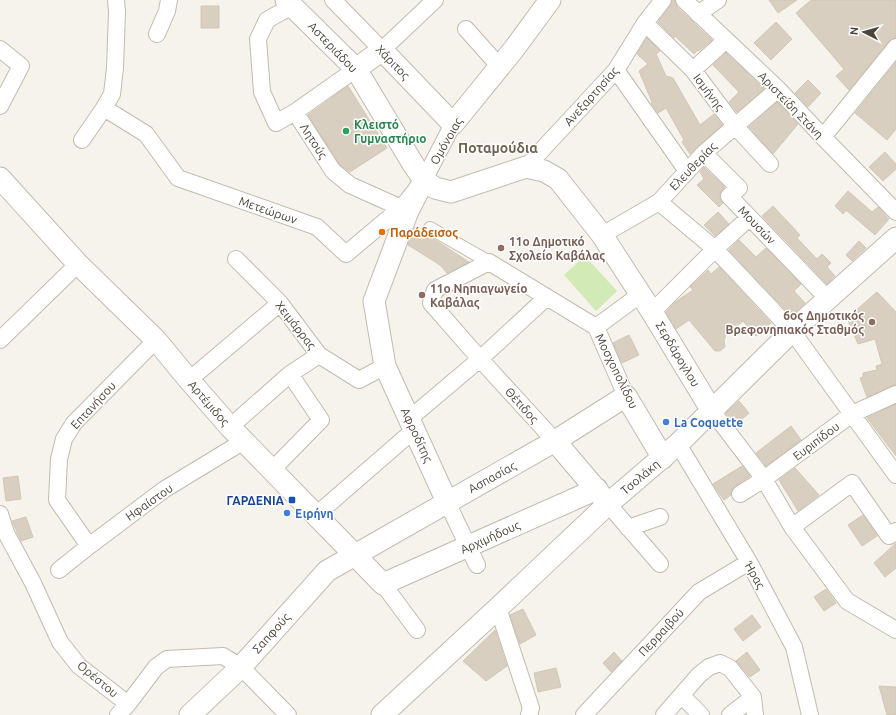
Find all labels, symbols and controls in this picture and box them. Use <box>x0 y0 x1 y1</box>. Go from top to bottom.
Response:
north arrow <box>844 12 884 52</box>
street label: Αστεριάδου <box>306 19 360 75</box>
text: N <box>848 26 860 36</box>
street label: Χάριτος <box>373 42 413 83</box>
street label: Ανεξαρτησίας <box>561 64 622 129</box>
street label: Αριστείδη Στάνη <box>756 69 826 141</box>
street label: Ισμήνης <box>690 71 727 114</box>
street label: Ομόνοιας <box>427 115 466 167</box>
place label: Κλειστό Γυμναστήριο <box>354 118 426 145</box>
street label: Λητούς <box>297 121 330 162</box>
marker: Κλειστό Γυμναστήριο <box>341 126 351 136</box>
street label: Ελευθερίας <box>667 139 720 193</box>
district label: Ποταμούδια <box>458 140 538 156</box>
street label: Μετεώρων <box>237 194 299 226</box>
street label: Μουσών <box>736 203 778 247</box>
place label: Παράδεισος <box>390 226 458 240</box>
marker: Παράδεισος <box>377 227 387 237</box>
place label: 11ο Δημοτικό Σχολείο Καβάλας <box>509 235 605 263</box>
marker: 11ο Δημοτικό Σχολείο Καβάλας <box>496 243 506 253</box>
place label: 11ο Νηπιαγωγείο Καβάλας <box>430 282 527 310</box>
marker: 11ο Νηπιαγωγείο Καβάλας <box>417 290 427 300</box>
street label: Χειμάρρας <box>272 298 319 353</box>
place label: 6ος Δημοτικός Βρεφονηπιακός Σταθμός <box>726 309 864 337</box>
marker: 6ος Δημοτικός Βρεφονηπιακός Σταθμός <box>867 317 877 327</box>
street label: Σερδάρογλου <box>653 319 703 389</box>
street label: Μοσχοπολίδου <box>593 331 641 411</box>
street label: Αρτέμιδος <box>185 378 233 429</box>
street label: Επτανήσου <box>68 379 118 431</box>
street label: Θέτιδος <box>502 385 542 426</box>
street label: Αφροδίτης <box>398 406 436 465</box>
place label: La Coquette <box>674 416 743 429</box>
marker: La Coquette <box>661 417 671 427</box>
street label: Ευριπίδου <box>790 419 842 463</box>
street label: Τσολάκη <box>618 457 662 497</box>
street label: Ασπασίας <box>466 458 519 496</box>
street label: Ηφαίστου <box>123 481 175 523</box>
place label: ΓΑΡΔΕΝΙΑ <box>226 494 285 507</box>
marker: ΓΑΡΔΕΝΙΑ <box>287 495 297 505</box>
place label: Ειρήνη <box>295 507 334 520</box>
marker: Ειρήνη <box>282 508 292 518</box>
street label: Αρχιμήδους <box>458 518 523 557</box>
street label: Ήρας <box>741 558 768 592</box>
street label: Περραιβού <box>636 606 686 658</box>
street label: Σαπφούς <box>250 610 293 656</box>
street label: Ορέστου <box>75 658 121 700</box>

